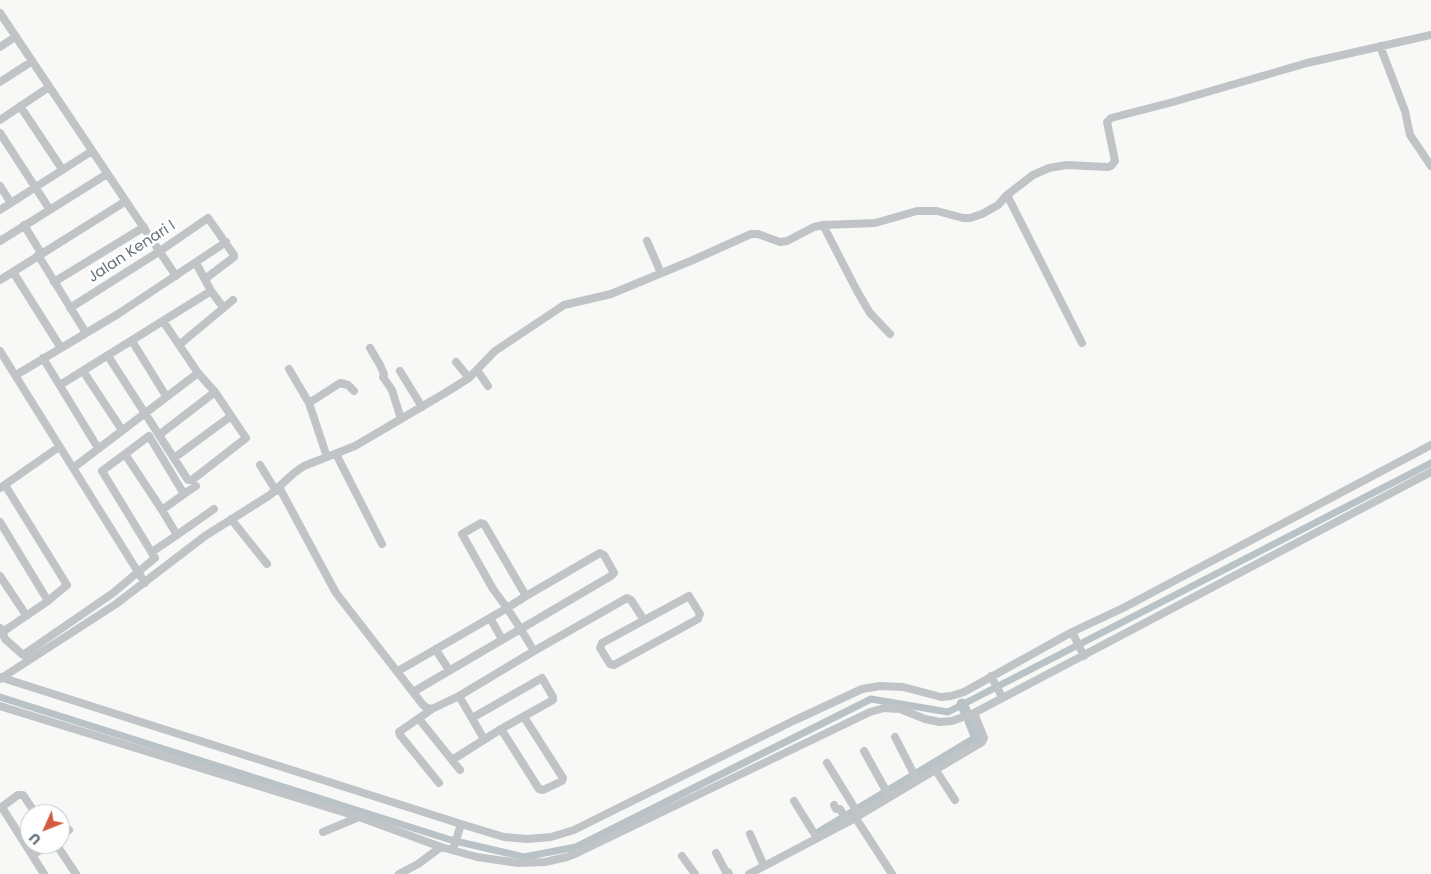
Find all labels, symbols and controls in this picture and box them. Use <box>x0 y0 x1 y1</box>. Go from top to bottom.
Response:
street label: Jalan Kenari I <box>85 217 179 287</box>
north arrow <box>20 804 70 854</box>
text: U <box>24 828 46 849</box>

